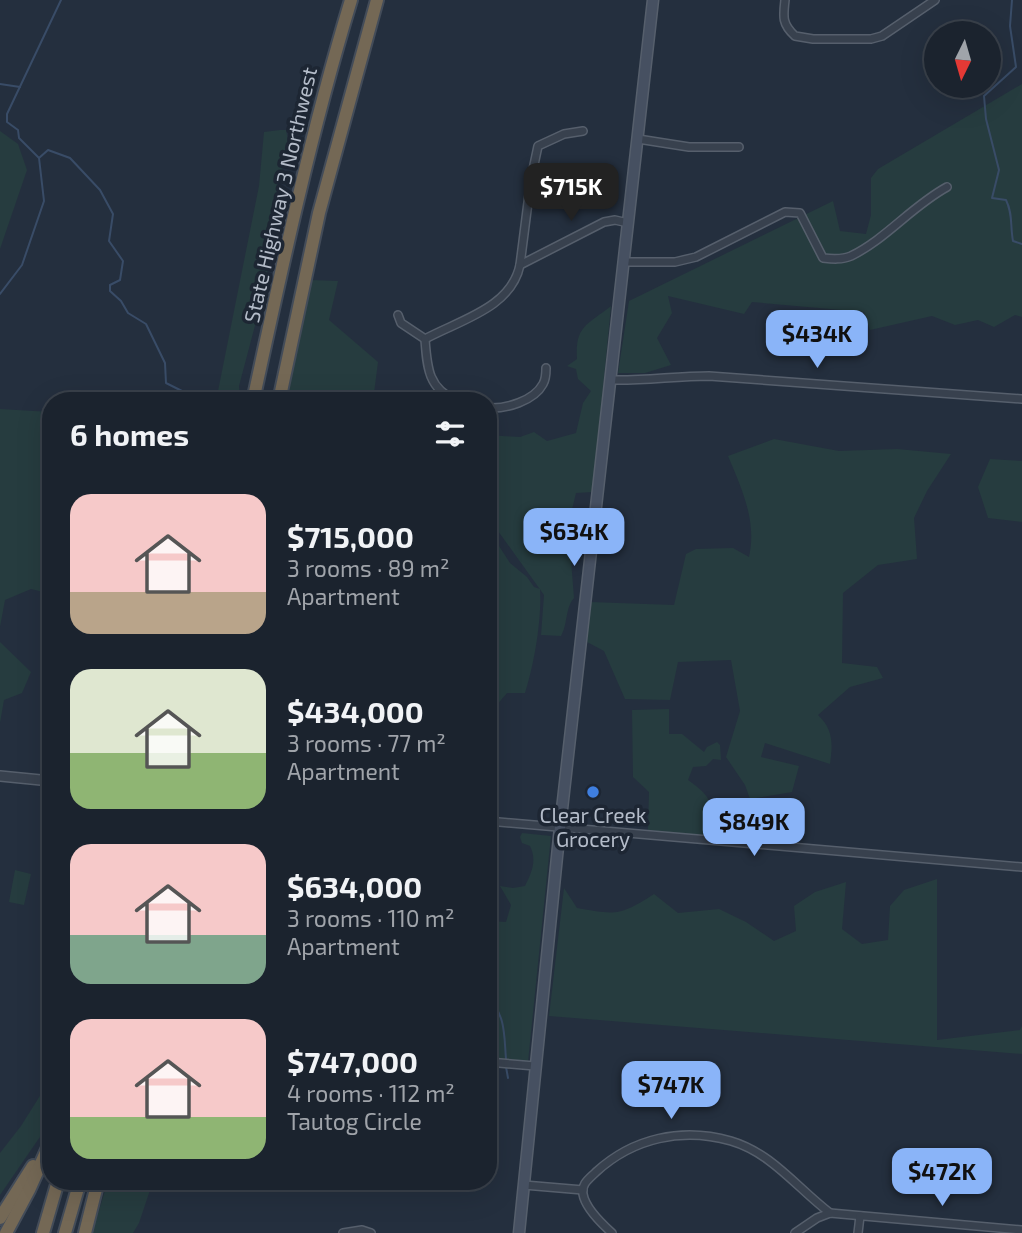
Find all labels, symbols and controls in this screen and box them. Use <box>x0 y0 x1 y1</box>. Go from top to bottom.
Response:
north arrow <box>924 21 1001 98</box>
map controls <box>924 21 1001 98</box>
street label: State Highway 3 Northwest <box>238 65 321 325</box>
pin: $715K <box>522 164 620 223</box>
text: $715K <box>540 172 602 200</box>
pin: $434K <box>768 310 866 370</box>
text: $434K <box>782 319 852 347</box>
icon: filters <box>431 415 469 453</box>
text: 6 homes <box>70 416 189 452</box>
pin: $634K <box>525 508 623 568</box>
text: $634K <box>539 517 609 545</box>
text: $715,000 <box>287 518 414 554</box>
icon: home <box>126 522 210 606</box>
text: 3 rooms · 89 m² <box>287 554 449 582</box>
text: Apartment <box>287 582 400 610</box>
text: $434,000 <box>287 693 424 729</box>
icon: home <box>126 697 210 781</box>
text: 3 rooms · 77 m² <box>287 729 446 757</box>
text: Apartment <box>287 757 400 785</box>
marker: Clear Creek Grocery <box>585 784 601 800</box>
pin: $849K <box>705 798 803 858</box>
place label: Clear Creek Grocery <box>539 802 647 851</box>
text: $849K <box>719 807 789 835</box>
text: $634,000 <box>287 868 422 904</box>
icon: home <box>126 872 210 956</box>
text: 3 rooms · 110 m² <box>287 904 454 932</box>
text: Apartment <box>287 932 400 960</box>
text: $747,000 <box>287 1043 418 1079</box>
icon: home <box>126 1047 210 1131</box>
pin: $747K <box>622 1062 720 1121</box>
text: $747K <box>638 1070 704 1098</box>
text: 4 rooms · 112 m² <box>287 1079 455 1107</box>
text: Tautog Circle <box>287 1107 422 1135</box>
pin: $472K <box>893 1148 991 1208</box>
text: $472K <box>908 1157 976 1185</box>

